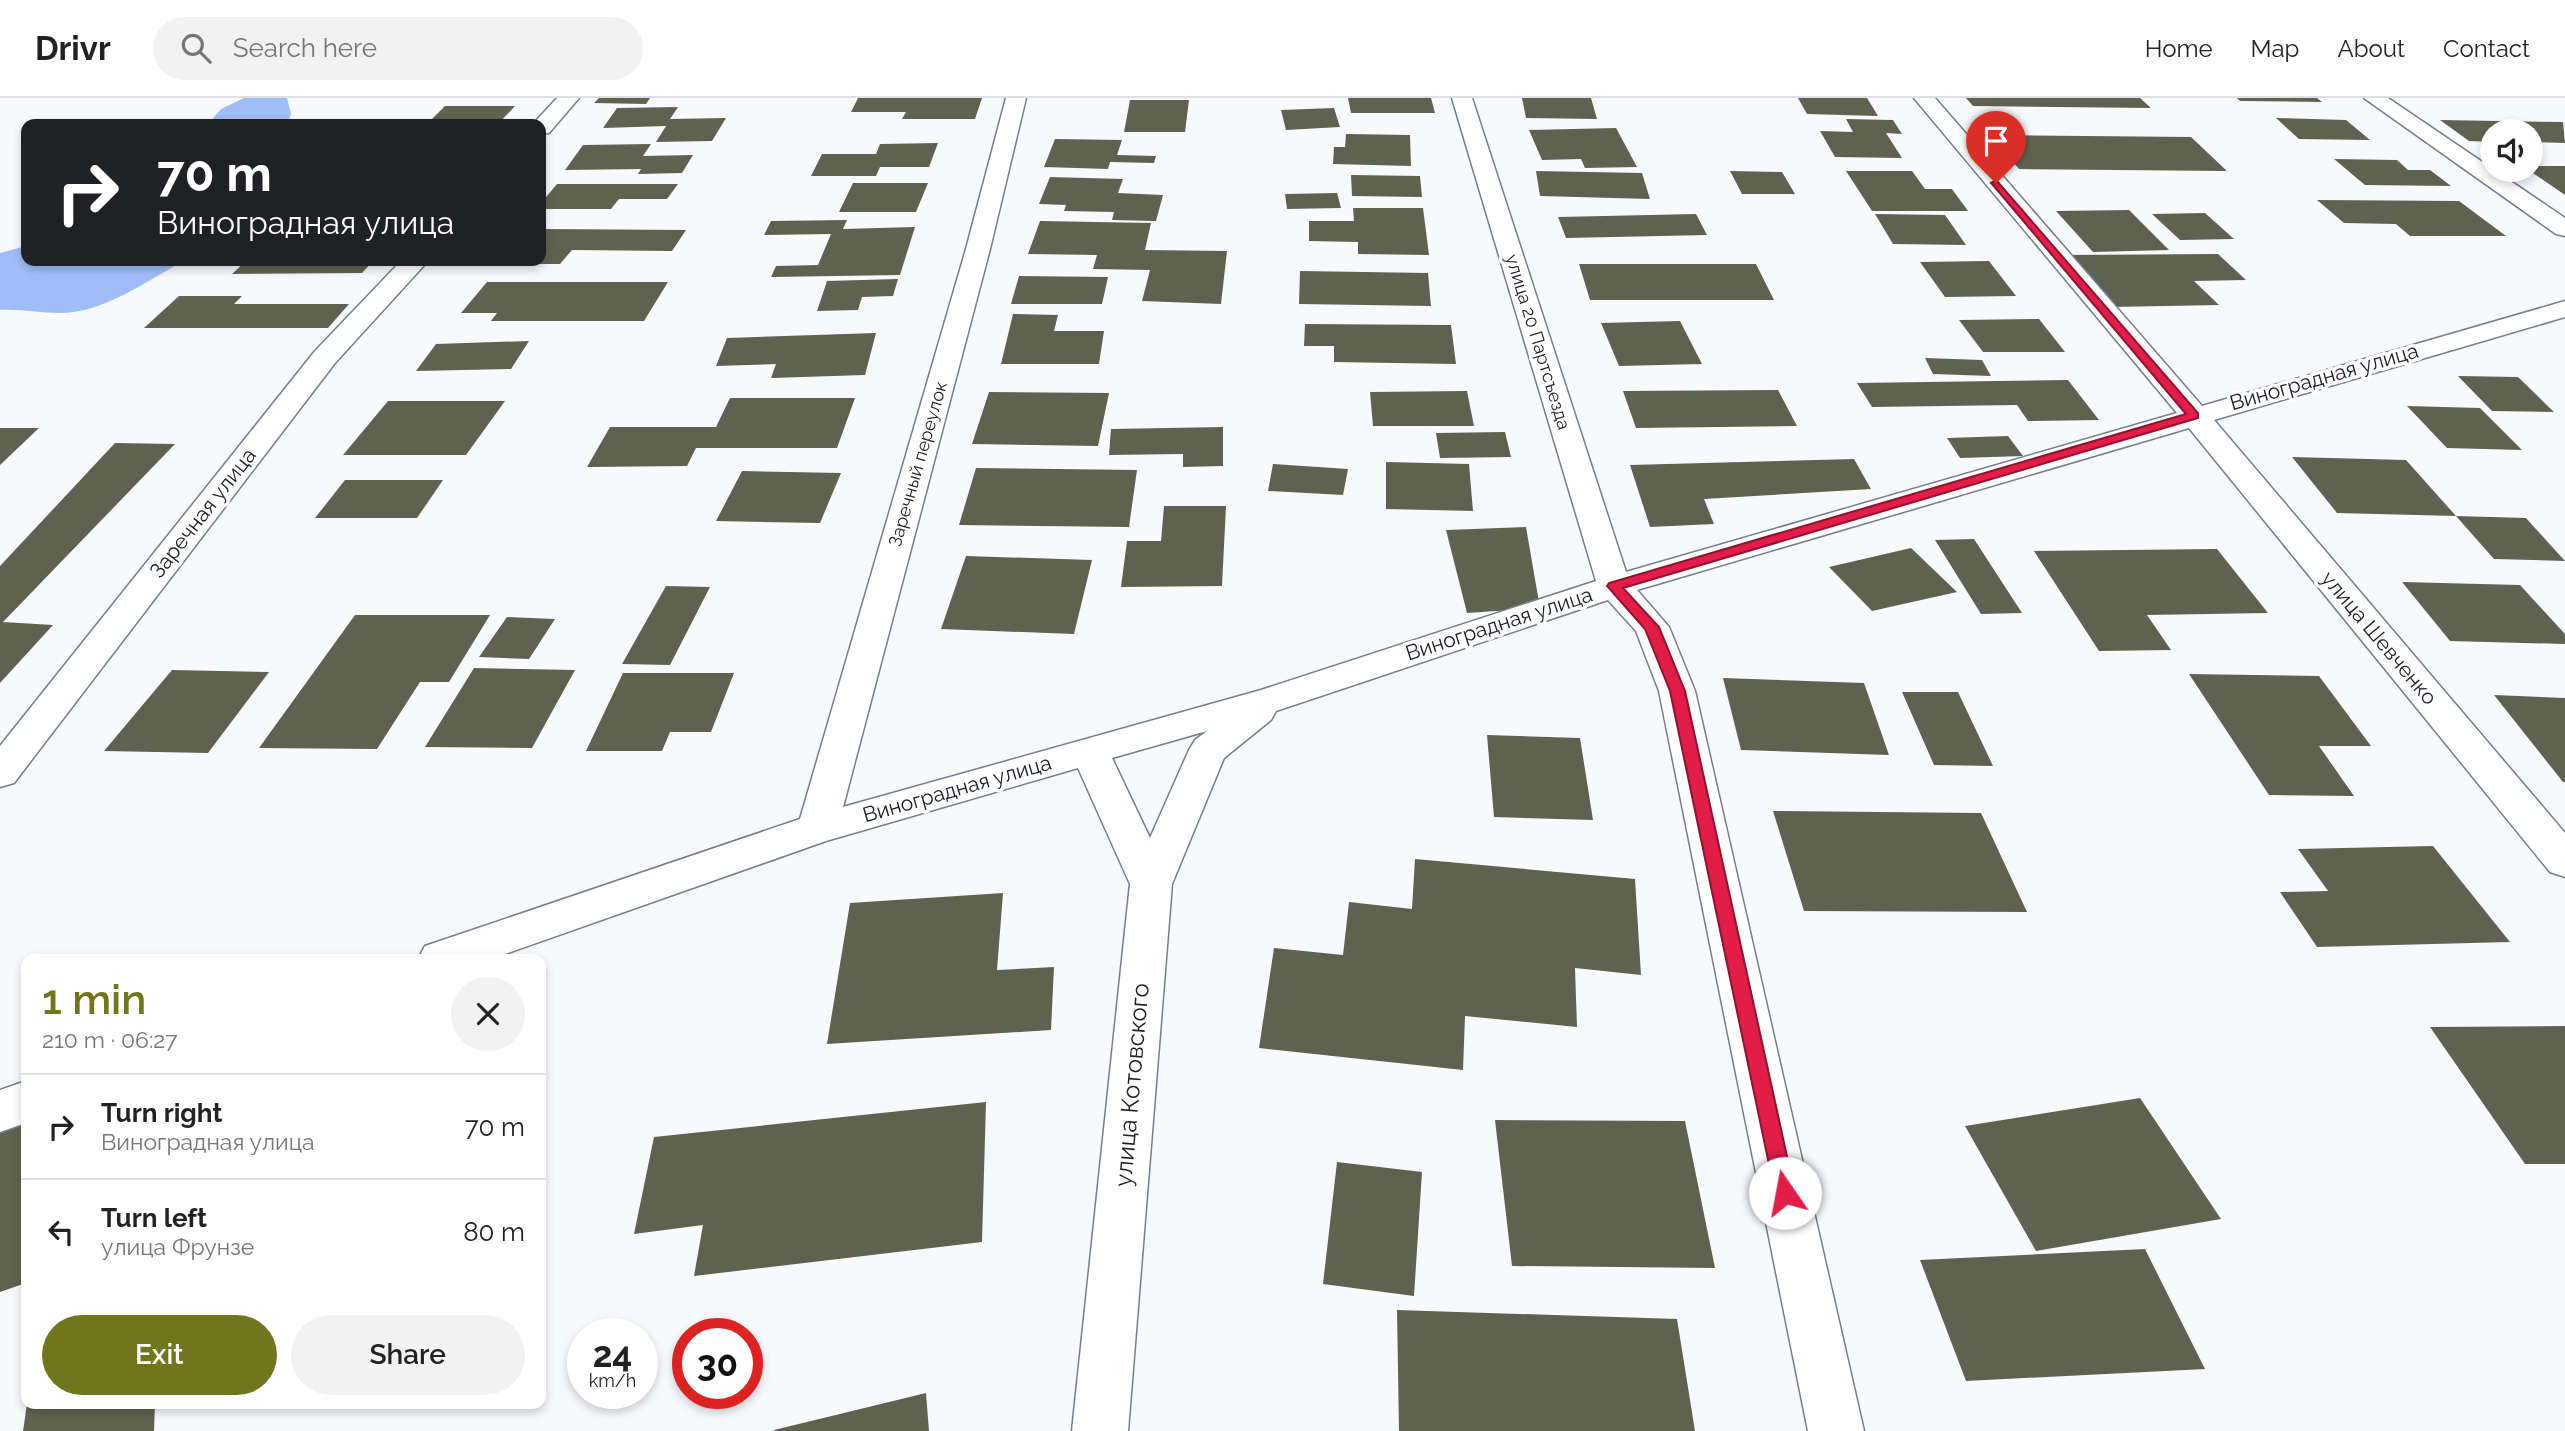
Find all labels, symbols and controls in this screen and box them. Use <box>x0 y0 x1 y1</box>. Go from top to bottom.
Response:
search box <box>153 17 643 80</box>
text: Drivr <box>35 29 111 68</box>
icon: search <box>177 29 215 67</box>
text: Search here <box>233 33 377 63</box>
text: Home <box>2145 34 2213 63</box>
text: Map <box>2251 34 2299 63</box>
text: About <box>2337 34 2405 63</box>
text: Contact <box>2443 34 2530 63</box>
pin <box>1966 111 2026 183</box>
map controls <box>2480 119 2543 182</box>
button: sound <box>2480 119 2543 182</box>
icon: arrive <box>1977 122 2015 160</box>
text: 70 m <box>157 145 272 202</box>
icon: right <box>42 147 133 238</box>
text: Виноградная улица <box>157 204 454 241</box>
street label: улица 20 Партсъезда <box>1502 252 1575 432</box>
street label: Виноградная улица <box>2227 338 2421 415</box>
street label: Заречный переулок <box>884 379 951 549</box>
street label: Заречная улица <box>144 443 261 583</box>
street label: улица Шевченко <box>2316 566 2442 709</box>
street label: Виноградная улица <box>1402 581 1595 666</box>
street label: Виноградная улица <box>860 750 1054 827</box>
text: 1 min <box>42 975 146 1024</box>
button: close <box>451 977 525 1051</box>
street label: улица Котовского <box>1108 982 1155 1188</box>
text: 210 m · 06:27 <box>42 1026 178 1053</box>
text: Turn right <box>101 1098 222 1128</box>
icon: right <box>42 1108 80 1146</box>
text: 70 m <box>465 1112 525 1142</box>
text: Виноградная улица <box>101 1128 315 1155</box>
position arrow <box>1748 1156 1822 1230</box>
text: Turn left <box>101 1203 207 1233</box>
icon: left <box>42 1213 80 1251</box>
text: 80 m <box>463 1217 525 1247</box>
text: улица Фрунзе <box>101 1233 254 1260</box>
button: Exit <box>42 1315 277 1395</box>
button: Share <box>291 1315 525 1395</box>
speed limit sign: 30 <box>672 1318 763 1409</box>
text: 24 <box>593 1334 632 1375</box>
text: km/h <box>589 1370 636 1391</box>

